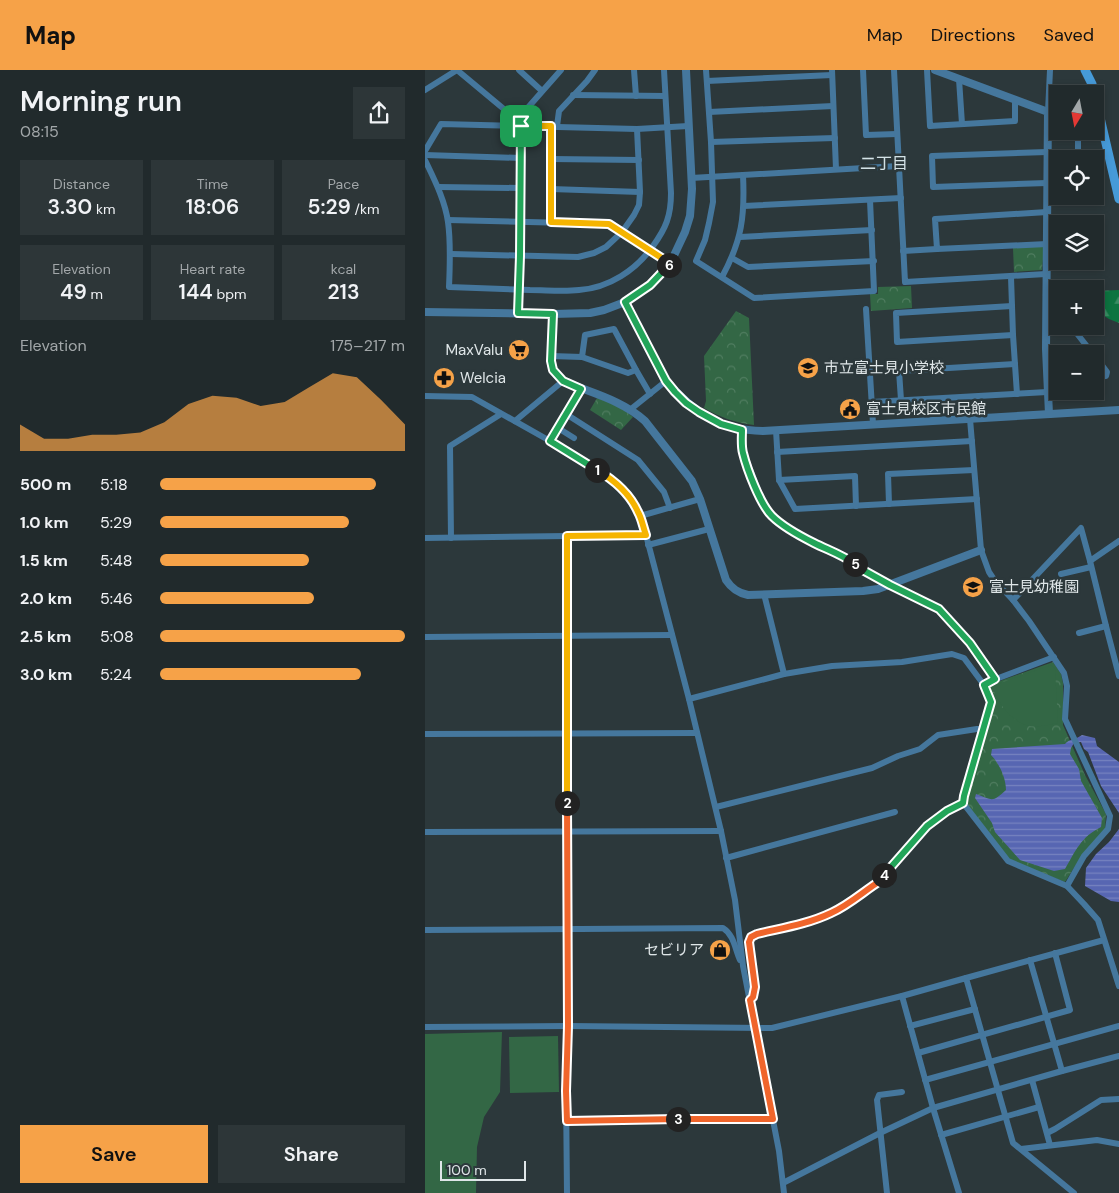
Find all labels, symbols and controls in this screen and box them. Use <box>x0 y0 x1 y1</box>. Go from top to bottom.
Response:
text: Map <box>25 20 76 51</box>
text: Map <box>867 23 903 47</box>
text: Directions <box>931 23 1016 47</box>
text: Saved <box>1044 23 1094 47</box>
text: Morning run <box>20 83 182 120</box>
north arrow <box>1049 85 1104 140</box>
map controls <box>1049 85 1104 400</box>
button: share <box>353 87 405 139</box>
pin <box>500 105 542 147</box>
icon: arrive <box>507 112 535 140</box>
text: 08:15 <box>20 121 59 142</box>
button: locate <box>1049 150 1104 205</box>
district label: 二丁目 <box>860 153 908 174</box>
text: Distance <box>53 175 110 193</box>
text: Time <box>197 175 228 193</box>
text: Pace <box>328 175 359 193</box>
text: 3.30 <box>47 193 92 221</box>
text: 18:06 <box>186 193 239 221</box>
text: 5:29 <box>307 193 351 221</box>
text: km <box>92 200 116 218</box>
text: /km <box>351 200 380 218</box>
button: layers <box>1049 215 1104 270</box>
pin: 6 <box>657 252 681 278</box>
text: 6 <box>665 256 674 274</box>
text: Elevation <box>52 260 111 278</box>
text: Heart rate <box>180 260 245 278</box>
text: kcal <box>331 260 356 278</box>
text: 49 <box>60 278 87 306</box>
text: 144 <box>179 278 213 306</box>
text: 213 <box>327 278 360 306</box>
button: + <box>1049 280 1104 335</box>
text: m <box>87 285 103 303</box>
text: bpm <box>213 285 246 303</box>
text: Elevation <box>20 335 87 356</box>
text: 175–217 m <box>330 335 405 356</box>
supermarket icon: MaxValu <box>507 338 531 362</box>
place label: MaxValu <box>445 340 503 360</box>
button: − <box>1049 345 1104 400</box>
school or university icon: 市立富士見小学校 <box>796 356 820 380</box>
place label: 市立富士見小学校 <box>824 358 944 378</box>
pharmacy icon: Welcia <box>432 366 456 390</box>
place label: Welcia <box>460 368 506 388</box>
public building icon: 富士見校区市民館 <box>838 397 862 421</box>
place label: 富士見校区市民館 <box>866 399 986 419</box>
pin: 1 <box>585 458 609 482</box>
text: 1 <box>595 461 600 479</box>
text: 500 m <box>20 474 71 495</box>
text: 5:18 <box>100 474 128 495</box>
text: 1.0 km <box>20 512 69 533</box>
text: 5:29 <box>100 512 132 533</box>
text: 1.5 km <box>20 550 68 571</box>
text: 5:48 <box>100 550 132 571</box>
pin: 5 <box>843 552 867 576</box>
text: 5 <box>851 555 860 573</box>
school or university icon: 富士見幼稚園 <box>961 575 985 599</box>
place label: 富士見幼稚園 <box>989 577 1079 597</box>
text: 2.0 km <box>20 588 72 609</box>
text: 5:46 <box>100 588 133 609</box>
text: 2.5 km <box>20 626 71 647</box>
text: 5:08 <box>100 626 134 647</box>
text: 3.0 km <box>20 664 72 685</box>
text: 5:24 <box>100 664 132 685</box>
pin: 2 <box>555 790 579 816</box>
text: 2 <box>563 794 572 812</box>
pin: 4 <box>871 862 897 888</box>
text: 4 <box>880 866 889 884</box>
shop icon: セビリア <box>708 938 732 962</box>
place label: セビリア <box>644 940 704 960</box>
pin: 3 <box>665 1106 691 1132</box>
text: 3 <box>674 1110 683 1128</box>
button: Save <box>20 1125 208 1183</box>
button: Share <box>218 1125 405 1183</box>
scale bar <box>440 1158 526 1181</box>
text: 100 m <box>447 1161 487 1179</box>

